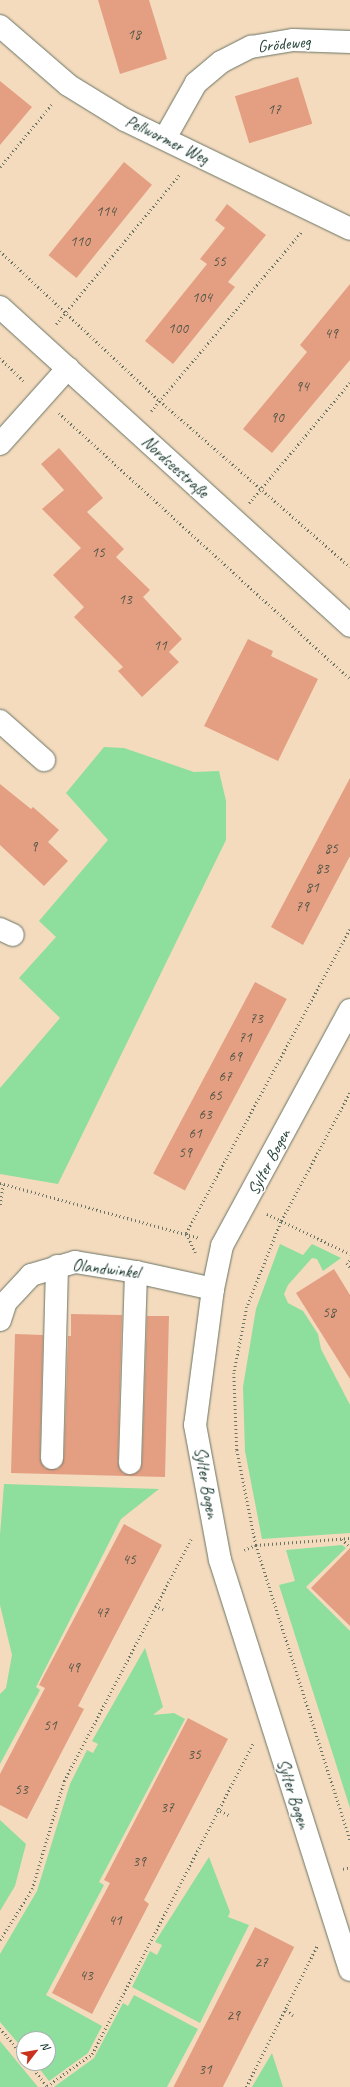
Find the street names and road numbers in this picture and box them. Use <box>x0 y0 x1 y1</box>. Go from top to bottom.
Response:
street label: Grödeweg <box>257 31 311 57</box>
street label: Pellwormer Weg <box>122 111 212 169</box>
street label: Nordseestraße <box>137 432 213 502</box>
street label: Sylter Bogen <box>243 1125 295 1199</box>
street label: Olandwinkel <box>71 1255 141 1283</box>
street label: Sylter Bogen <box>190 1446 222 1520</box>
street label: Sylter Bogen <box>272 1757 314 1831</box>

